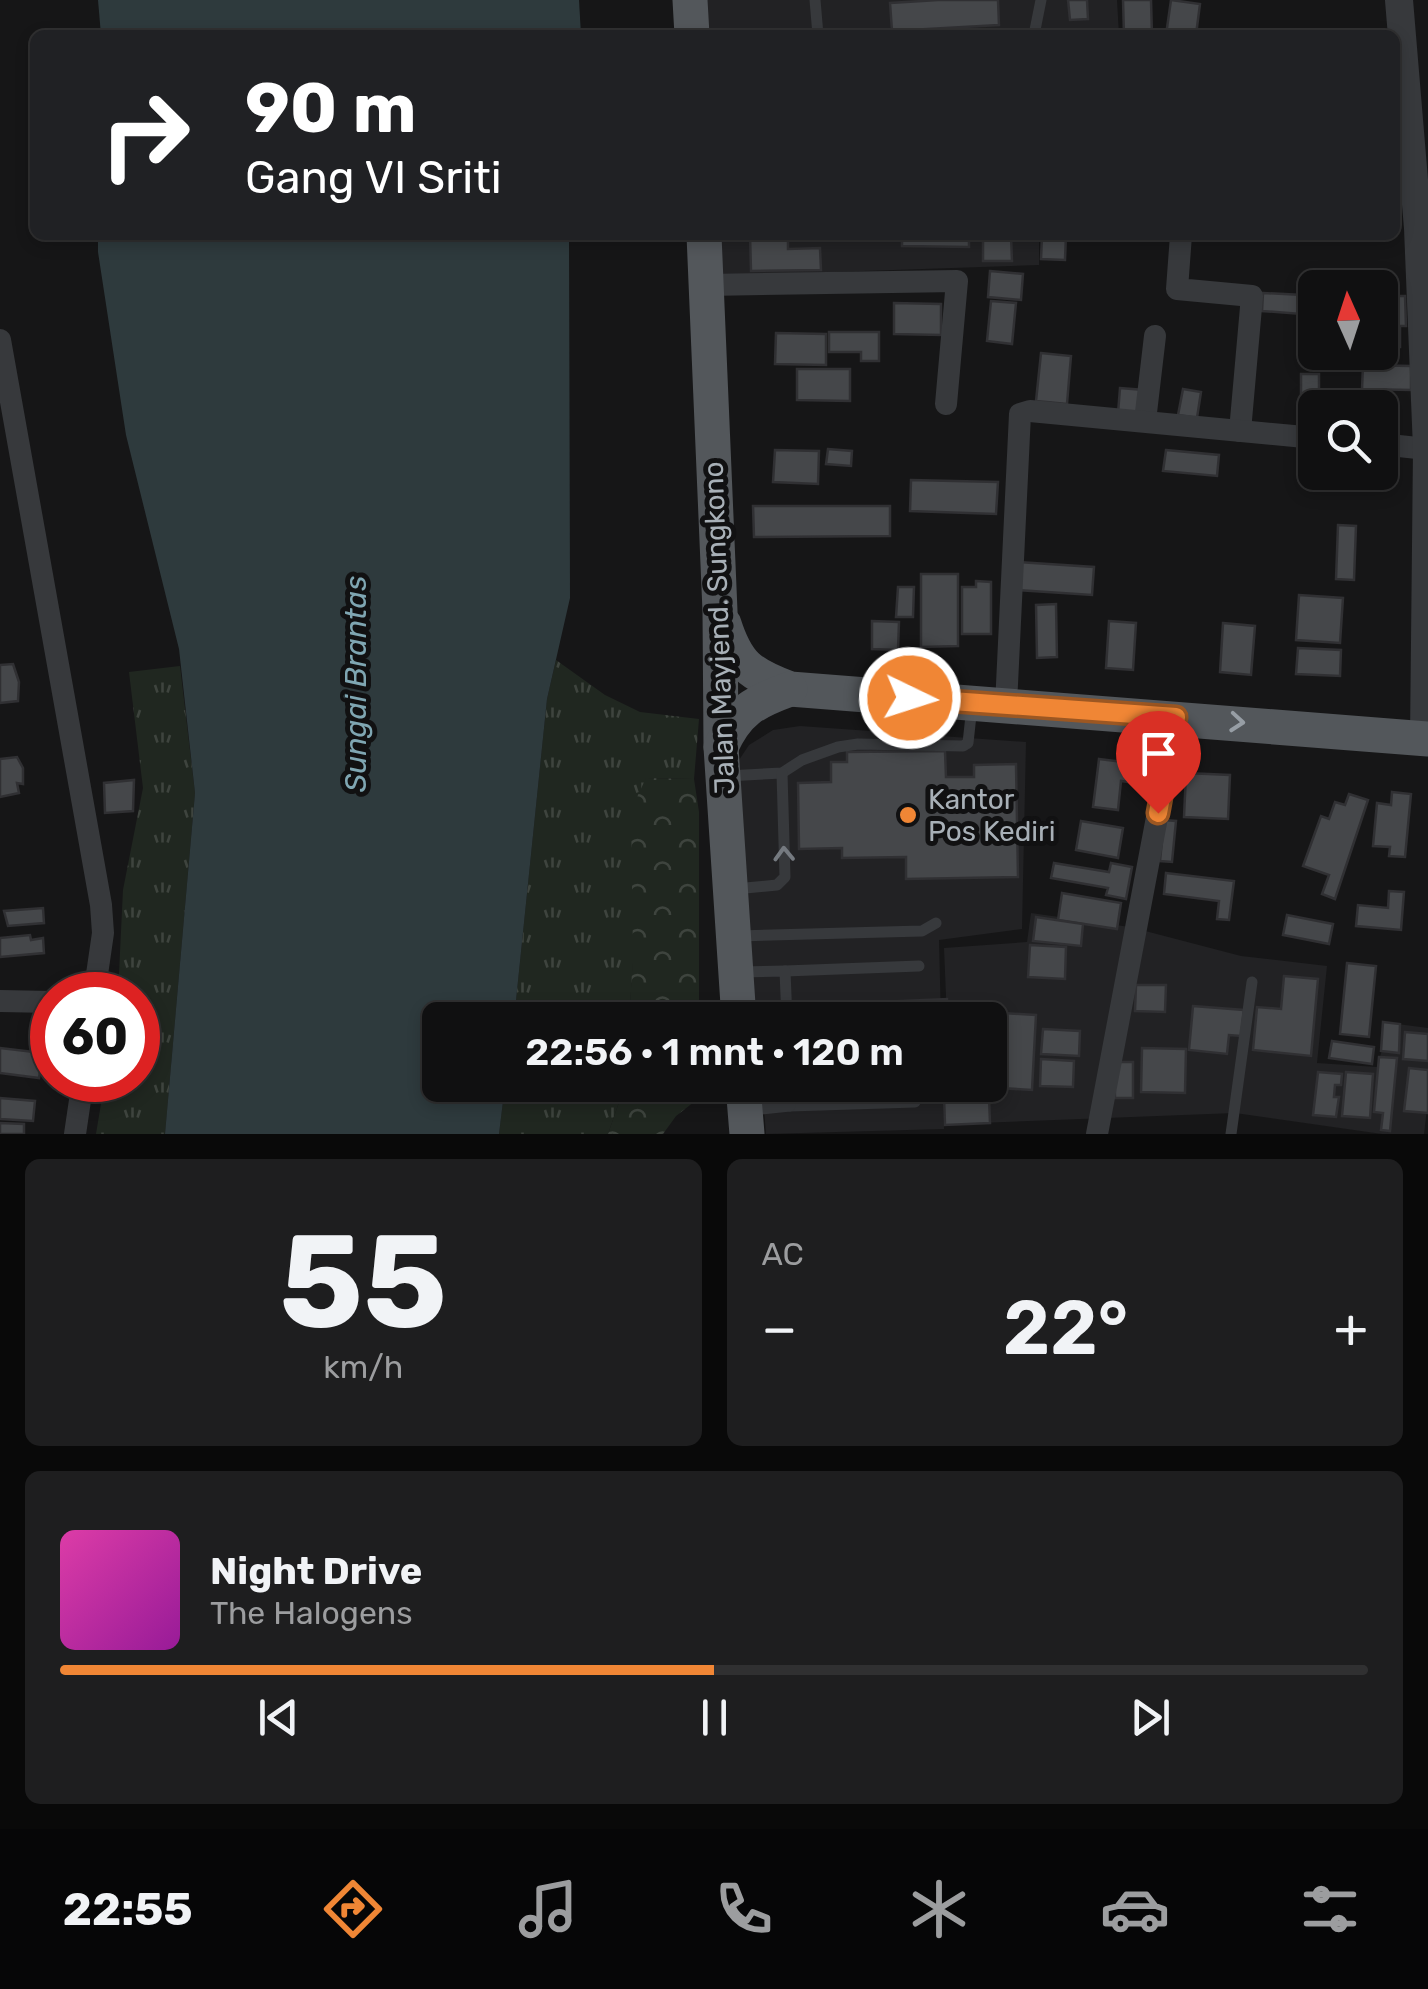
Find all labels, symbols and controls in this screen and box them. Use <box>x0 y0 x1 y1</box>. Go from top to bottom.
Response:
text: 90 m <box>245 67 417 150</box>
icon: right <box>80 70 210 200</box>
text: Gang VI Sriti <box>245 151 502 204</box>
north arrow <box>1298 270 1398 370</box>
map controls <box>1298 270 1398 490</box>
button: search <box>1298 390 1398 490</box>
street label: Jalan Mayjend. Sungkono <box>697 461 741 795</box>
water label: Sungai Brantas <box>338 576 374 792</box>
position arrow <box>858 646 962 750</box>
one-way arrow <box>1229 710 1245 732</box>
pin <box>1116 711 1201 814</box>
icon: arrive <box>1131 726 1186 781</box>
place label: Kantor Pos Kediri <box>928 783 1056 848</box>
marker: Kantor Pos Kediri <box>897 804 919 826</box>
one-way arrow <box>774 846 795 862</box>
speed limit sign: 60 <box>30 972 160 1102</box>
text: 22:56 · 1 mnt · 120 m <box>525 1029 904 1075</box>
text: 55 <box>279 1205 447 1360</box>
text: AC <box>762 1235 804 1273</box>
text: 22° <box>1003 1284 1128 1373</box>
text: − <box>762 1296 797 1361</box>
text: + <box>1334 1296 1368 1361</box>
text: km/h <box>323 1348 403 1386</box>
text: Night Drive <box>210 1548 422 1594</box>
text: The Halogens <box>210 1594 413 1632</box>
icon: previous <box>251 1690 306 1745</box>
icon: pause <box>687 1690 742 1745</box>
icon: next <box>1123 1690 1178 1745</box>
icon: directions <box>318 1874 388 1944</box>
icon: music <box>513 1874 583 1944</box>
icon: phone <box>709 1874 779 1944</box>
icon: climate <box>904 1874 974 1944</box>
icon: car <box>1100 1874 1170 1944</box>
icon: filters <box>1295 1874 1365 1944</box>
text: 22:55 <box>63 1883 193 1936</box>

